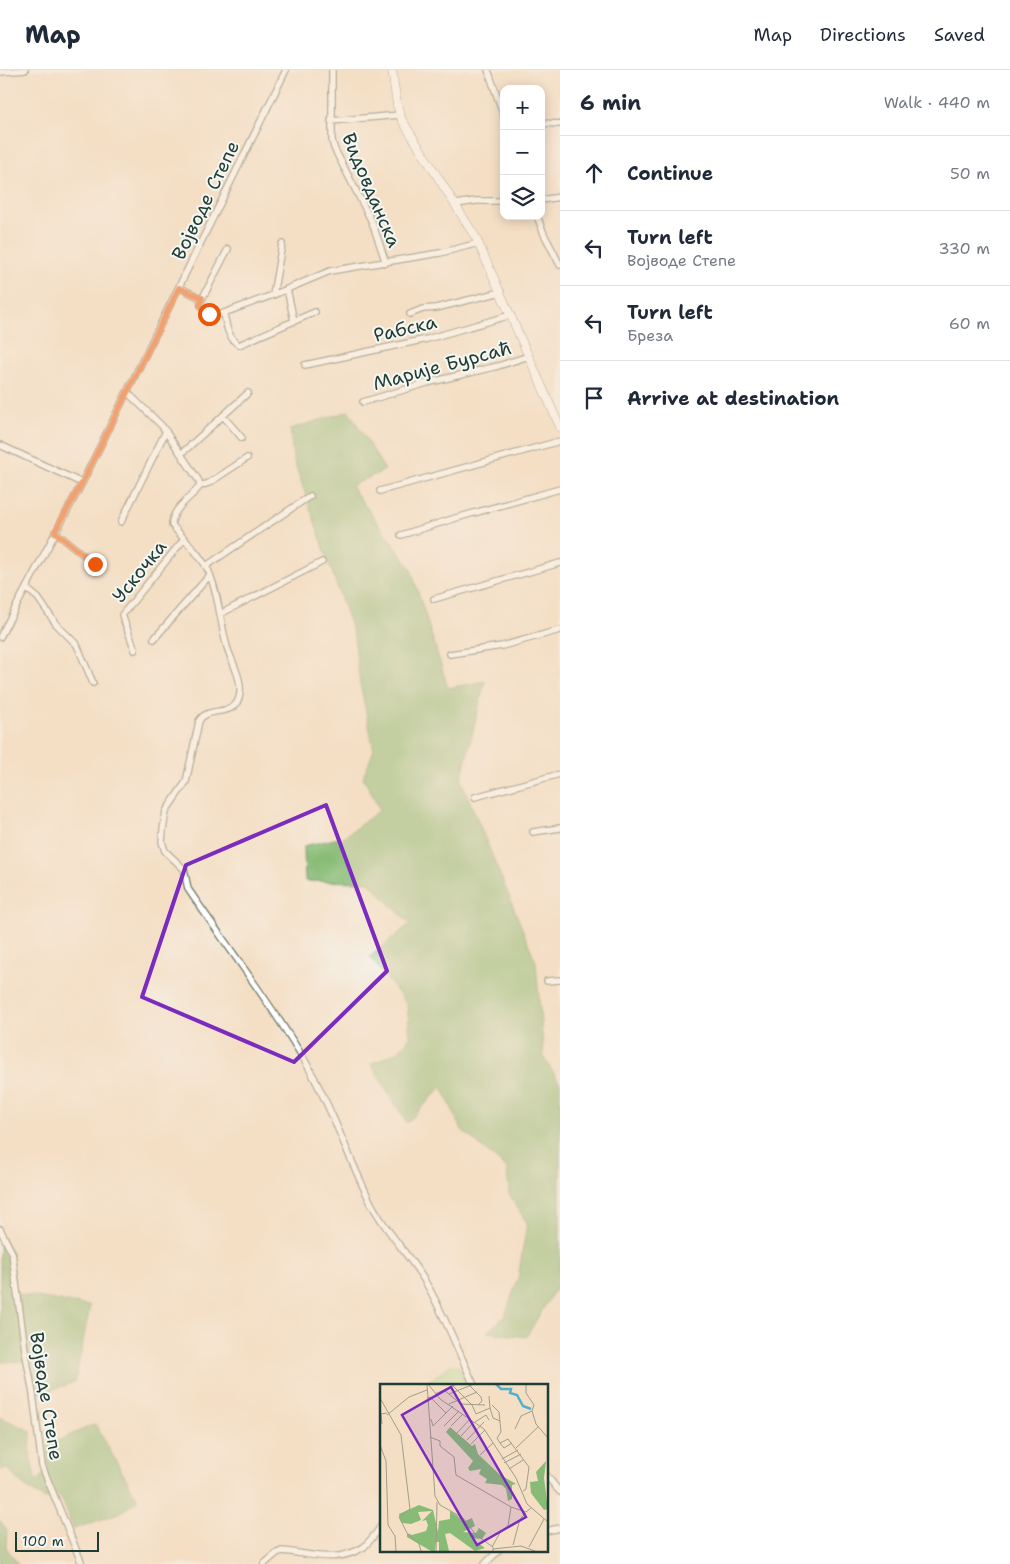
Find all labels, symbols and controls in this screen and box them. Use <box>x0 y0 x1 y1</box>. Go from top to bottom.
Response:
text: Map <box>25 19 81 51</box>
text: Map <box>754 23 792 47</box>
text: Directions <box>820 23 906 47</box>
text: Saved <box>934 23 985 47</box>
map controls <box>500 85 545 220</box>
button: + <box>500 85 545 130</box>
text: 6 min <box>580 89 641 117</box>
text: Walk · 440 m <box>884 92 990 113</box>
street label: Видовданска <box>336 129 407 251</box>
button: − <box>500 130 545 175</box>
street label: Војводе Степе <box>166 137 245 264</box>
icon: ahead <box>580 159 608 187</box>
text: Continue <box>627 161 713 186</box>
text: 50 m <box>950 163 990 184</box>
button: layers <box>500 175 545 220</box>
text: Turn left <box>627 225 713 250</box>
icon: left <box>580 234 608 262</box>
text: 330 m <box>938 238 990 259</box>
text: Војводе Степе <box>627 250 736 271</box>
text: Turn left <box>627 300 713 325</box>
route start <box>198 303 221 326</box>
street label: Рабска <box>371 309 439 348</box>
icon: left <box>580 309 608 337</box>
text: 60 m <box>949 313 990 334</box>
text: Бреза <box>627 325 673 346</box>
street label: Марије Бурсаћ <box>370 335 514 396</box>
icon: arrive <box>580 384 608 412</box>
text: Arrive at destination <box>627 386 839 411</box>
street label: Ускочка <box>107 535 172 608</box>
route end <box>84 553 107 576</box>
street label: Војводе Степе <box>24 1330 69 1462</box>
inset map <box>380 1384 548 1552</box>
scale bar <box>15 1529 99 1552</box>
text: 100 m <box>22 1532 64 1550</box>

